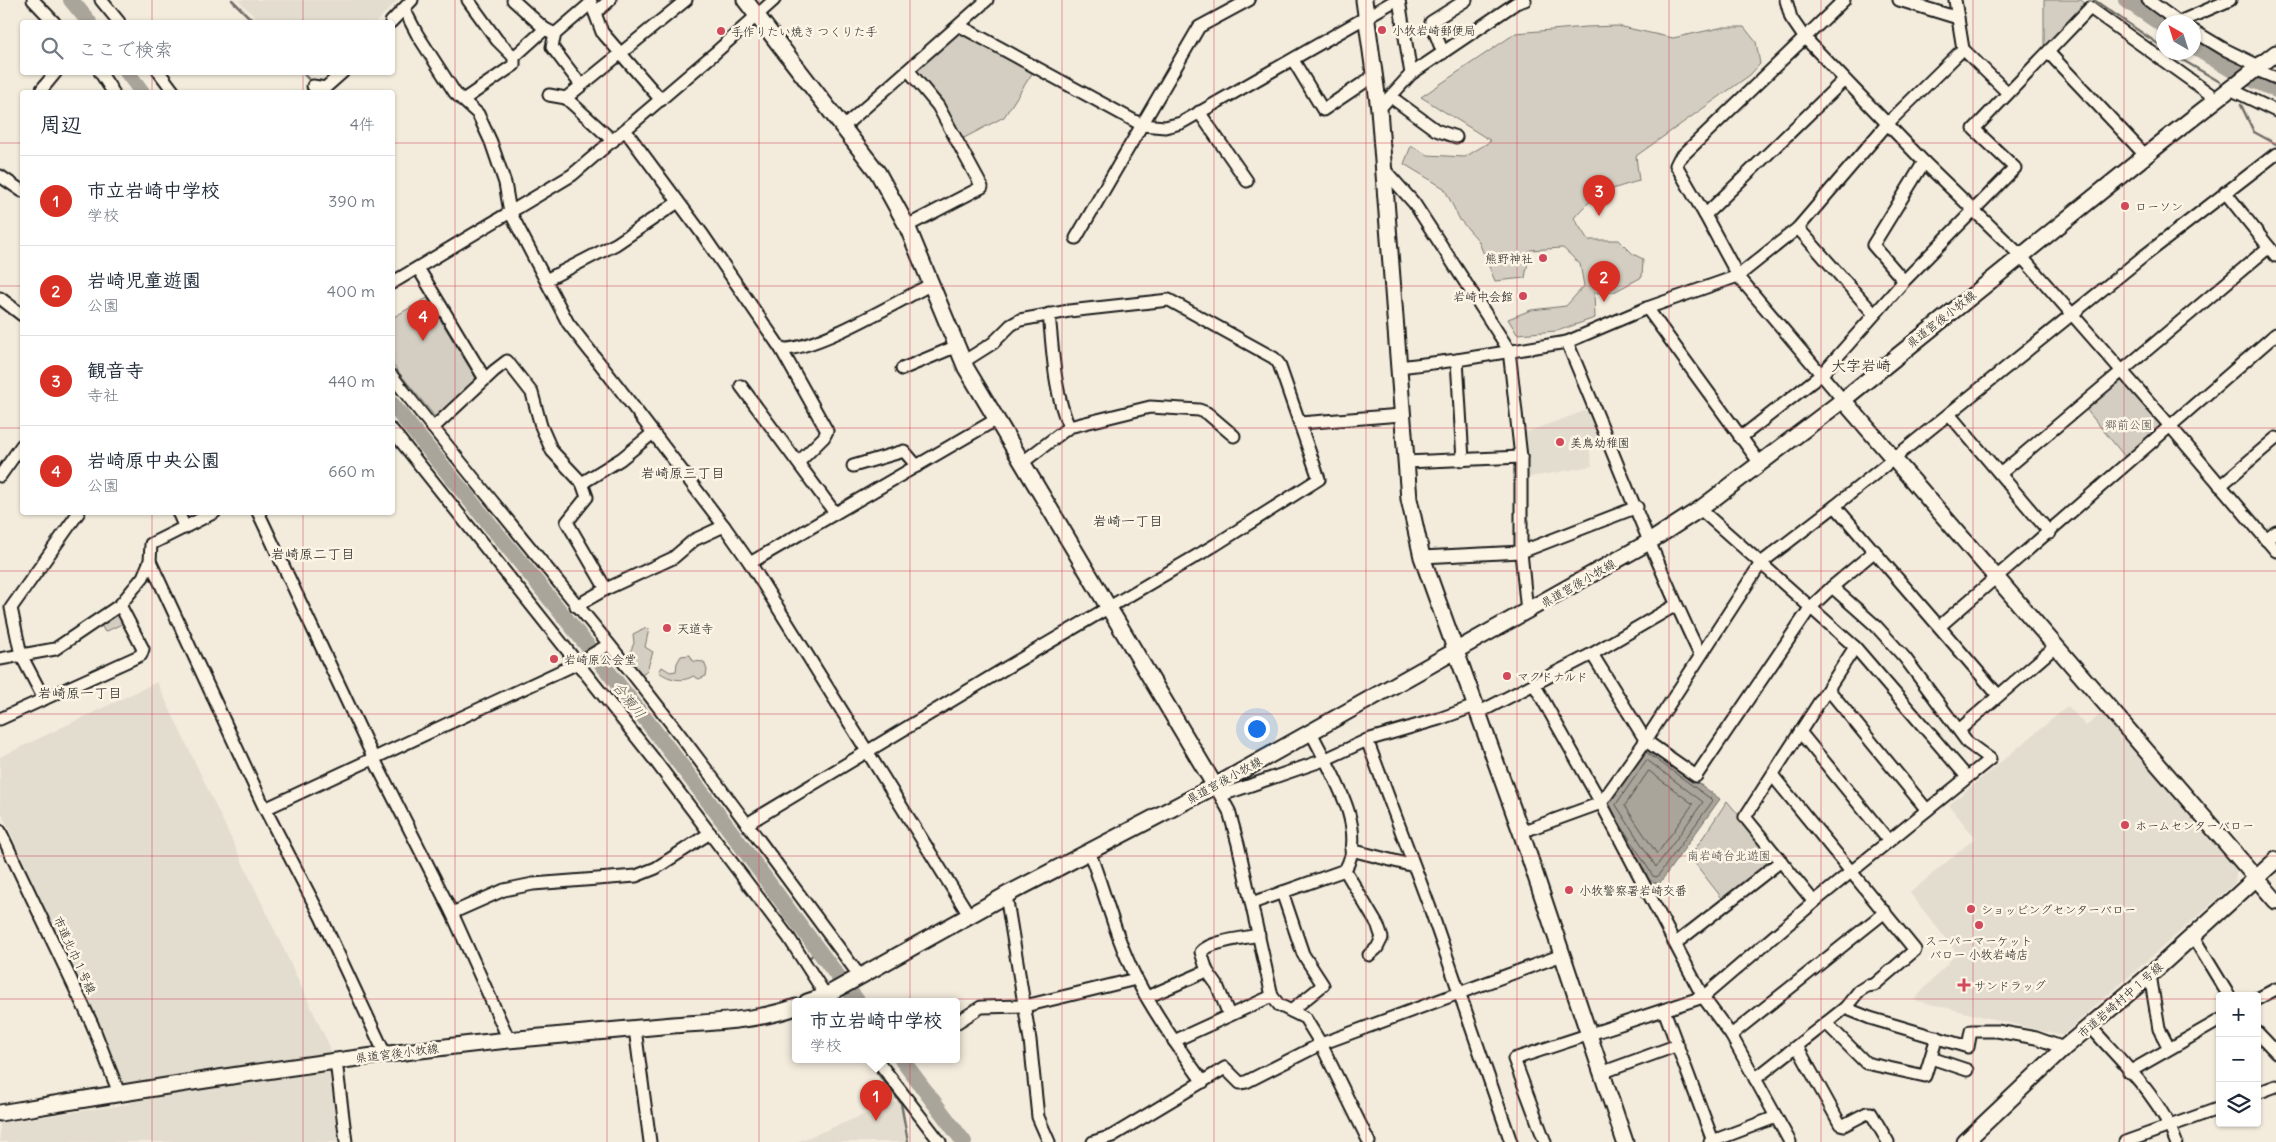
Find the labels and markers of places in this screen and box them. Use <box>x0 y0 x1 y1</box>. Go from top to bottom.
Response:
place label: 小牧岩崎郵便局 <box>1392 23 1476 38</box>
place label: 手作りたい焼き つくりた手 <box>731 24 877 39</box>
marker: 小牧岩崎郵便局 <box>1376 24 1388 36</box>
marker: 手作りたい焼き つくりた手 <box>715 25 727 37</box>
pin: 3 <box>1583 175 1615 216</box>
place label: ローソン <box>2135 199 2183 214</box>
marker: ローソン <box>2119 200 2131 212</box>
place label: 熊野神社 <box>1485 251 1533 266</box>
marker: 熊野神社 <box>1537 252 1549 264</box>
pin: 2 <box>1588 261 1620 302</box>
place label: 岩崎中会館 <box>1453 289 1513 304</box>
marker: 岩崎中会館 <box>1517 290 1529 302</box>
pin: 4 <box>407 300 439 341</box>
place label: 美鳥幼稚園 <box>1570 435 1630 450</box>
marker: 美鳥幼稚園 <box>1554 436 1566 448</box>
place label: 天道寺 <box>677 621 713 636</box>
marker: 天道寺 <box>661 622 673 634</box>
place label: 岩崎原公会堂 <box>564 652 636 667</box>
marker: 岩崎原公会堂 <box>548 653 560 665</box>
place label: マクドナルド <box>1517 669 1588 684</box>
marker: マクドナルド <box>1501 670 1513 682</box>
place label: ホームセンターバロー <box>2135 818 2254 833</box>
marker: ホームセンターバロー <box>2119 819 2131 831</box>
place label: 小牧警察署岩崎交番 <box>1579 883 1687 898</box>
marker: 小牧警察署岩崎交番 <box>1563 884 1575 896</box>
place label: ショッピングセンターバロー <box>1981 902 2136 917</box>
marker: ショッピングセンターバロー <box>1965 903 1977 915</box>
marker: スーパーマーケット バロー 小牧岩崎店 <box>1973 919 1985 931</box>
place label: スーパーマーケット バロー 小牧岩崎店 <box>1925 933 2033 962</box>
place label: サンドラッグ <box>1974 978 2046 993</box>
marker: サンドラッグ <box>1958 979 1970 991</box>
pin: 1 <box>860 1080 892 1121</box>

